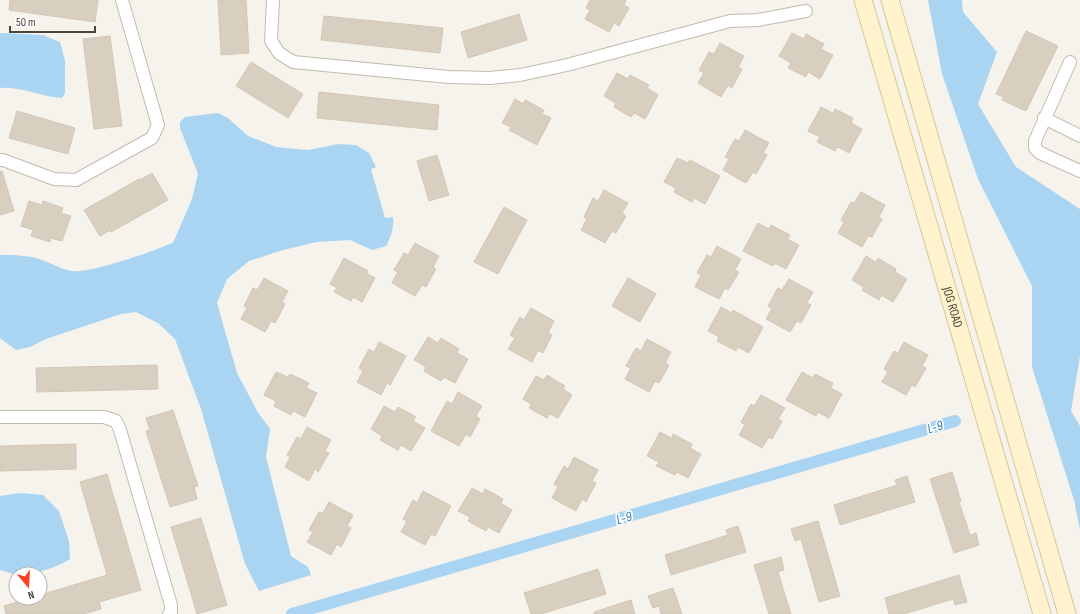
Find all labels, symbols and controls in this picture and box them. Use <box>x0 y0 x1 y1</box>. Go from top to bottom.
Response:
scale bar <box>10 8 95 34</box>
text: 50 m <box>16 15 36 30</box>
street label: JOG ROAD <box>939 284 966 330</box>
water label: L-9 <box>925 416 946 437</box>
water label: L-9 <box>614 507 635 528</box>
north arrow <box>8 566 48 606</box>
text: N <box>26 588 36 602</box>

